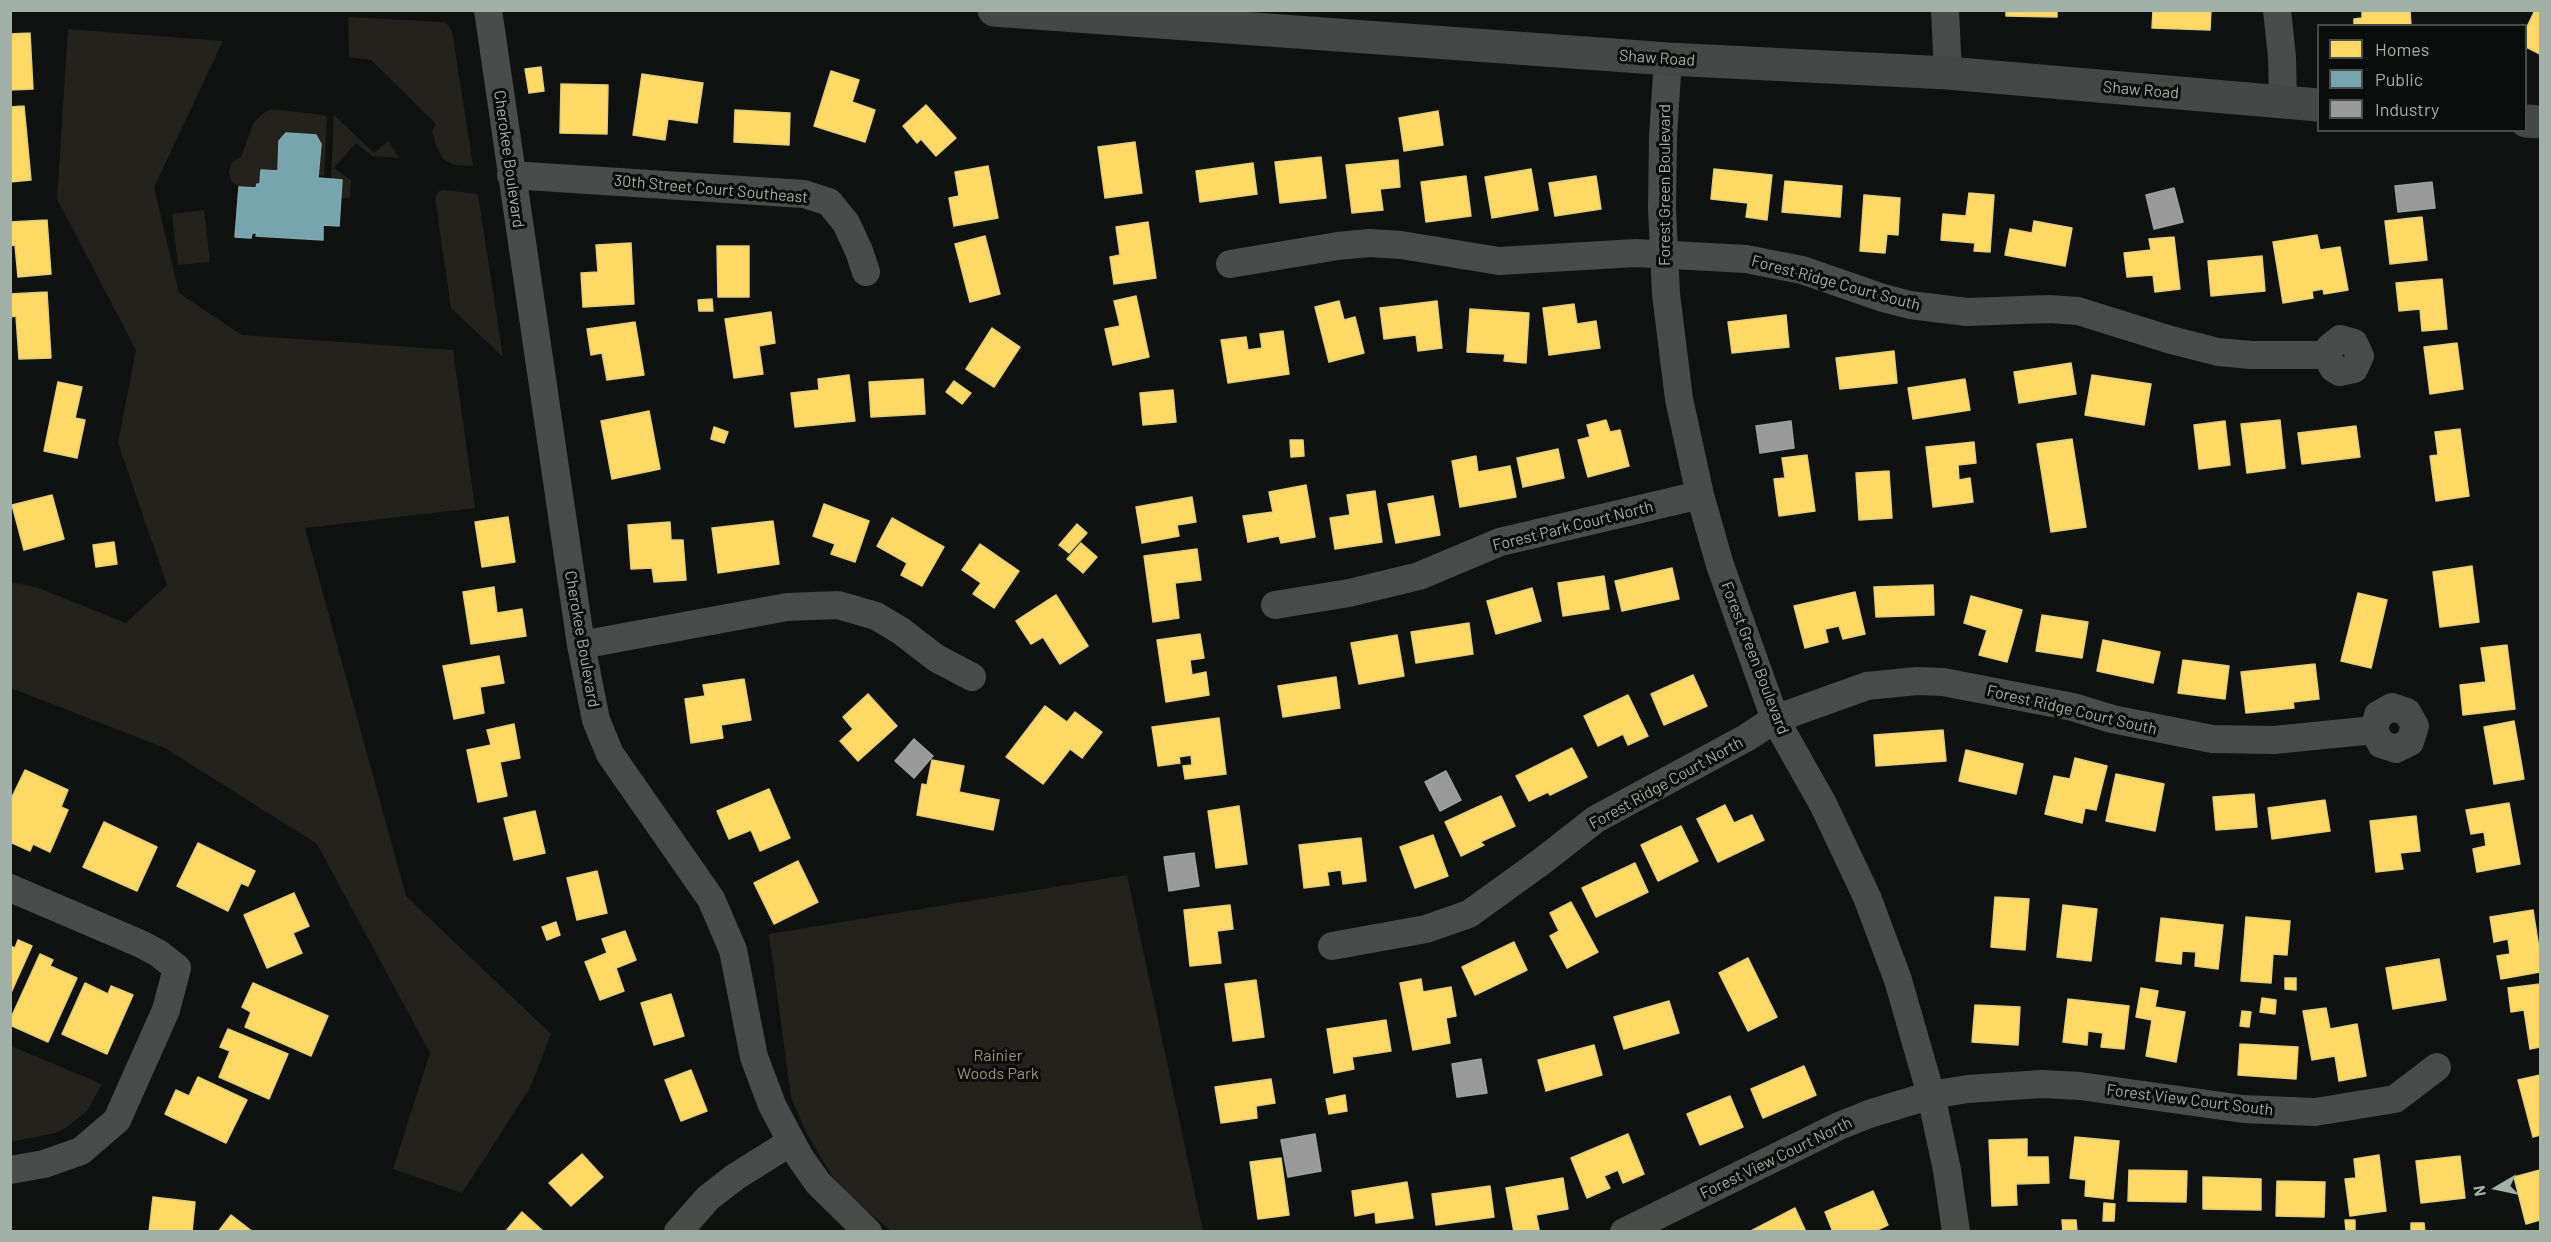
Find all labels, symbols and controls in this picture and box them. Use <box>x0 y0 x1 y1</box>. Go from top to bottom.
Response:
legend <box>2317 24 2527 132</box>
text: Homes <box>2375 38 2429 60</box>
street label: Shaw Road <box>1618 46 1696 70</box>
text: Public <box>2375 68 2423 90</box>
street label: Shaw Road <box>2102 77 2180 103</box>
street label: Cherokee Boulevard <box>490 89 528 229</box>
text: Industry <box>2375 98 2439 120</box>
street label: Forest Green Boulevard <box>1655 104 1675 266</box>
street label: 30th Street Court Southeast <box>613 171 809 207</box>
street label: Forest Ridge Court South <box>1749 251 1923 315</box>
street label: Forest Park Court North <box>1491 497 1655 555</box>
street label: Cherokee Boulevard <box>561 569 603 709</box>
street label: Forest Green Boulevard <box>1717 579 1793 737</box>
street label: Forest Ridge Court South <box>1985 681 2159 739</box>
street label: Forest Ridge Court North <box>1586 733 1746 833</box>
park label: Rainier Woods Park <box>957 1046 1039 1084</box>
street label: Forest View Court South <box>2106 1080 2274 1120</box>
street label: Forest View Court North <box>1697 1113 1855 1203</box>
north arrow <box>2467 1158 2527 1218</box>
text: N <box>2469 1184 2489 1198</box>

